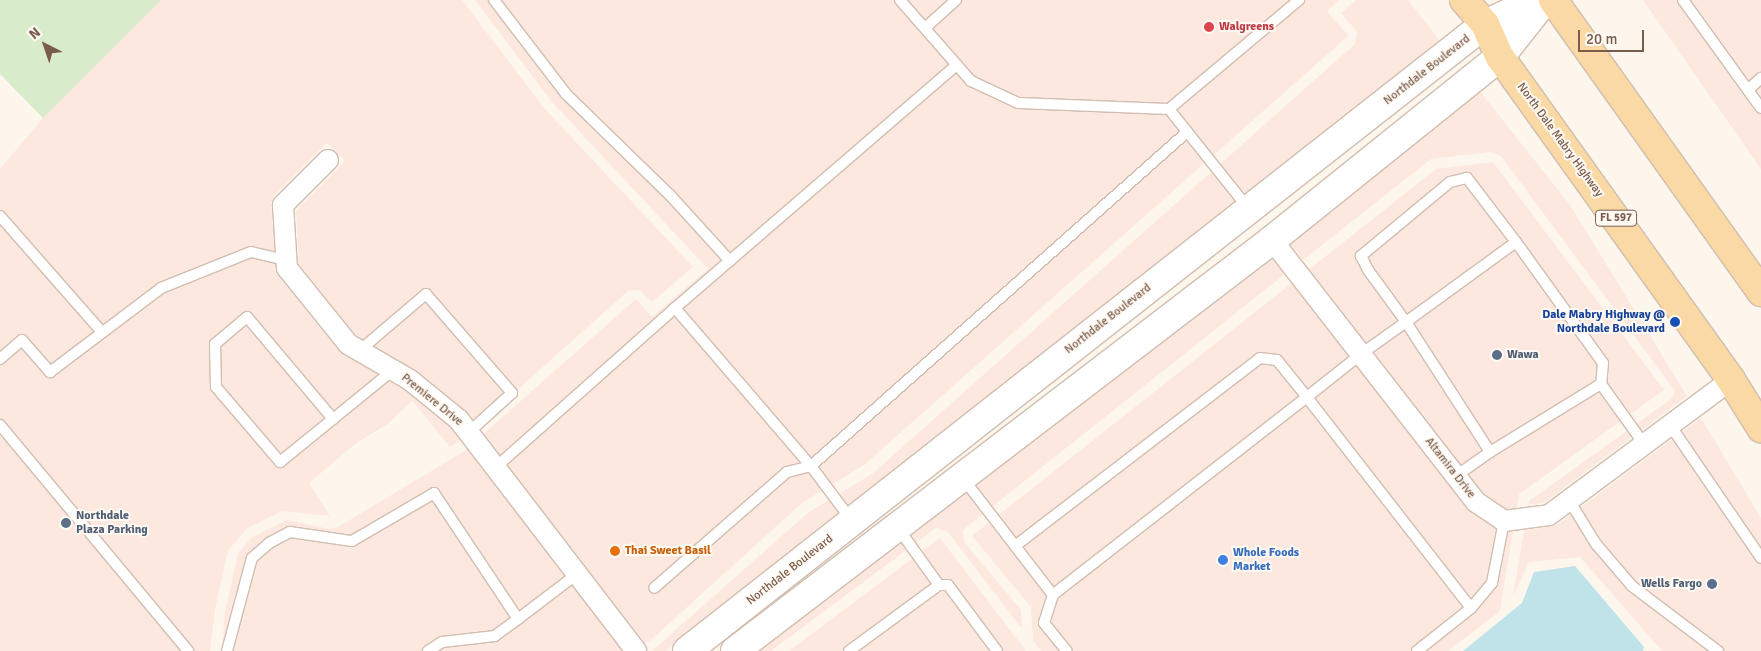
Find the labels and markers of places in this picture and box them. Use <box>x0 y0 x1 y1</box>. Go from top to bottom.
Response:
place label: Walgreens <box>1219 20 1274 34</box>
marker: Walgreens <box>1203 21 1215 33</box>
place label: Dale Mabry Highway @ Northdale Boulevard <box>1542 308 1665 336</box>
marker: Dale Mabry Highway @ Northdale Boulevard <box>1669 316 1681 328</box>
place label: Wawa <box>1507 348 1539 362</box>
marker: Wawa <box>1491 349 1503 361</box>
place label: Northdale Plaza Parking <box>76 509 148 537</box>
marker: Northdale Plaza Parking <box>60 517 72 529</box>
place label: Thai Sweet Basil <box>625 544 711 558</box>
marker: Thai Sweet Basil <box>609 545 621 557</box>
place label: Whole Foods Market <box>1233 546 1299 574</box>
marker: Whole Foods Market <box>1217 554 1229 566</box>
place label: Wells Fargo <box>1641 577 1702 591</box>
marker: Wells Fargo <box>1706 578 1718 590</box>

